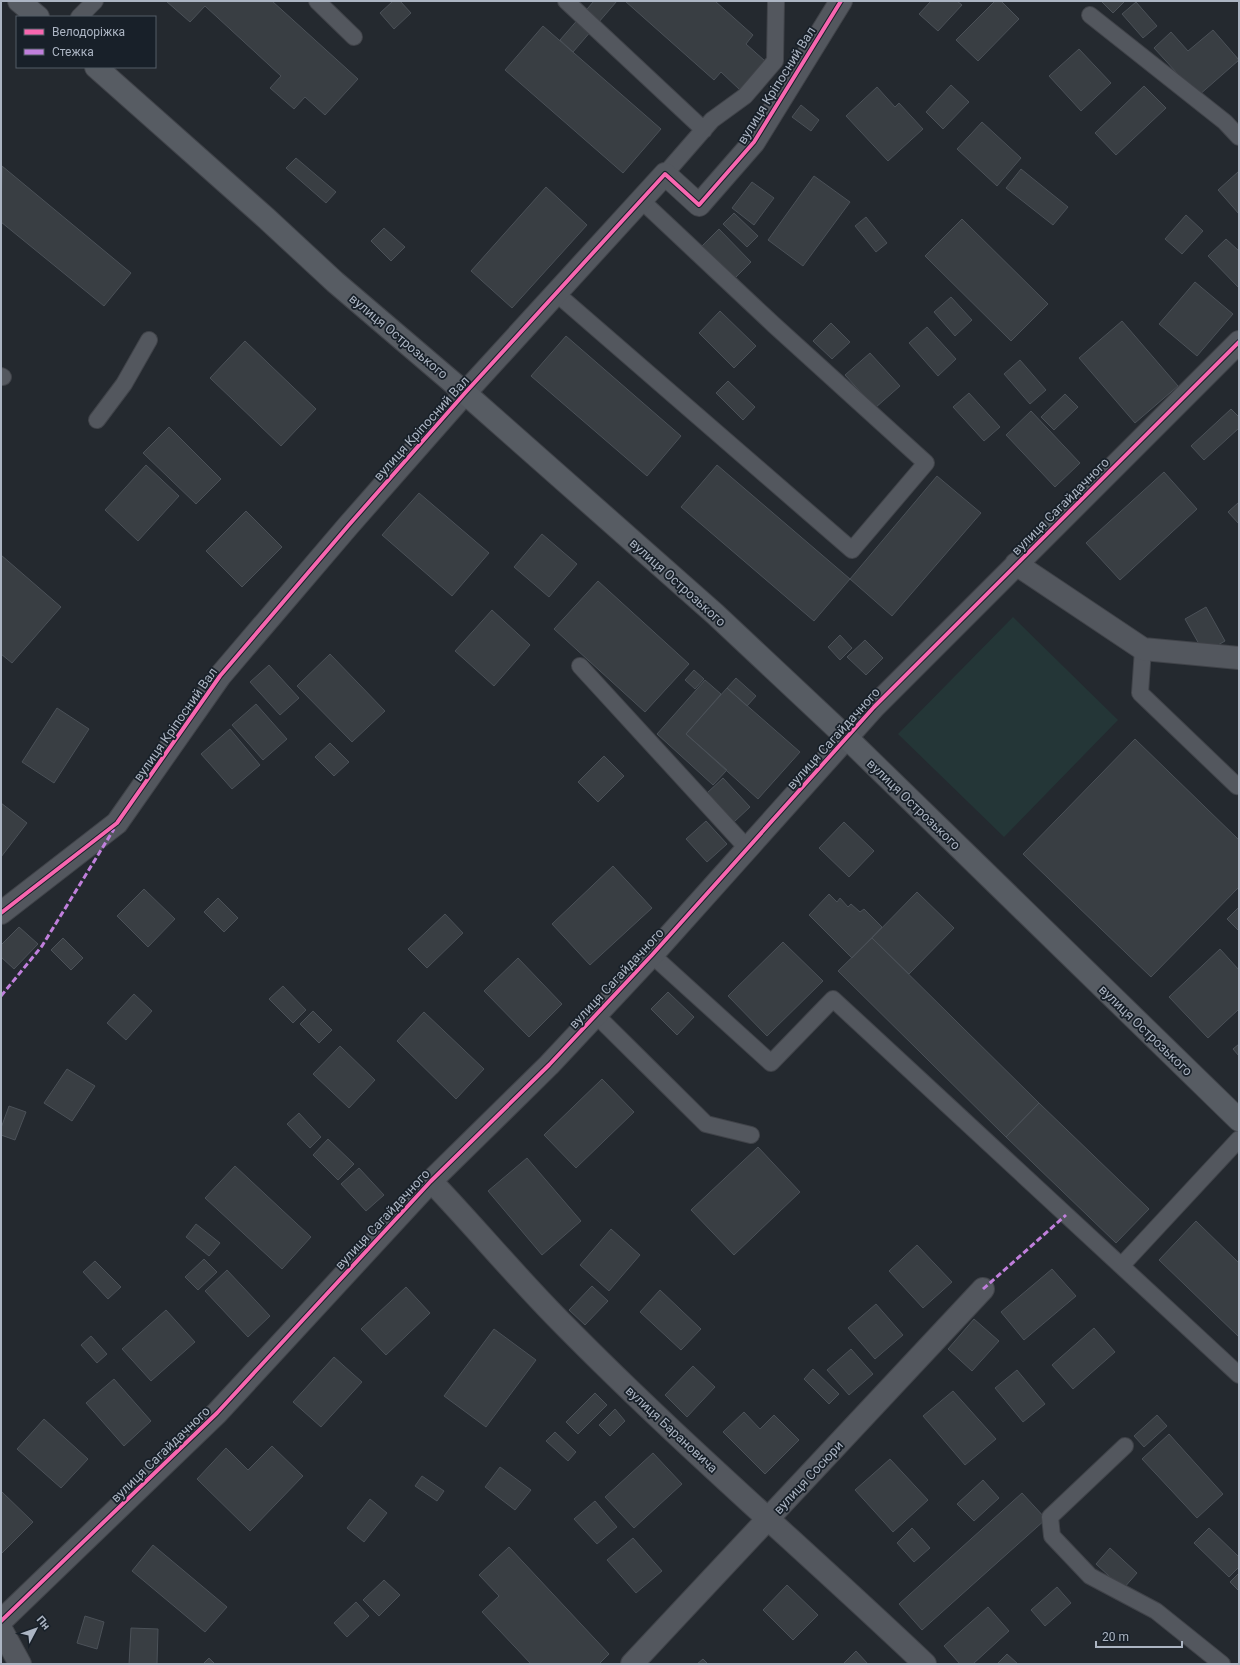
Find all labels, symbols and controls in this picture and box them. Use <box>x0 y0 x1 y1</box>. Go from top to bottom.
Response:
legend <box>16 16 156 68</box>
street label: вулиця Кріпосний Вал <box>734 24 819 147</box>
text: Велодоріжка <box>52 25 125 39</box>
text: Стежка <box>52 45 94 59</box>
street label: вулиця Острозького <box>346 291 451 382</box>
street label: вулиця Кріпосний Вал <box>371 373 472 484</box>
street label: вулиця Сагайдачного <box>1009 455 1112 558</box>
street label: вулиця Острозького <box>627 535 729 629</box>
street label: вулиця Кріпосний Вал <box>130 665 220 784</box>
street label: вулиця Сагайдачного <box>784 684 883 792</box>
street label: вулиця Острозького <box>864 756 963 853</box>
street label: вулиця Сагайдачного <box>566 925 667 1032</box>
street label: вулиця Острозького <box>1096 982 1195 1079</box>
street label: вулиця Сагайдачного <box>332 1166 433 1273</box>
street label: вулиця Барановича <box>623 1383 721 1476</box>
street label: вулиця Сагайдачного <box>108 1403 213 1505</box>
street label: вулиця Сосюри <box>771 1438 846 1517</box>
north arrow <box>16 1609 56 1649</box>
text: Пн <box>34 1613 53 1632</box>
scale bar <box>1096 1623 1182 1649</box>
text: 20 m <box>1102 1630 1129 1644</box>

